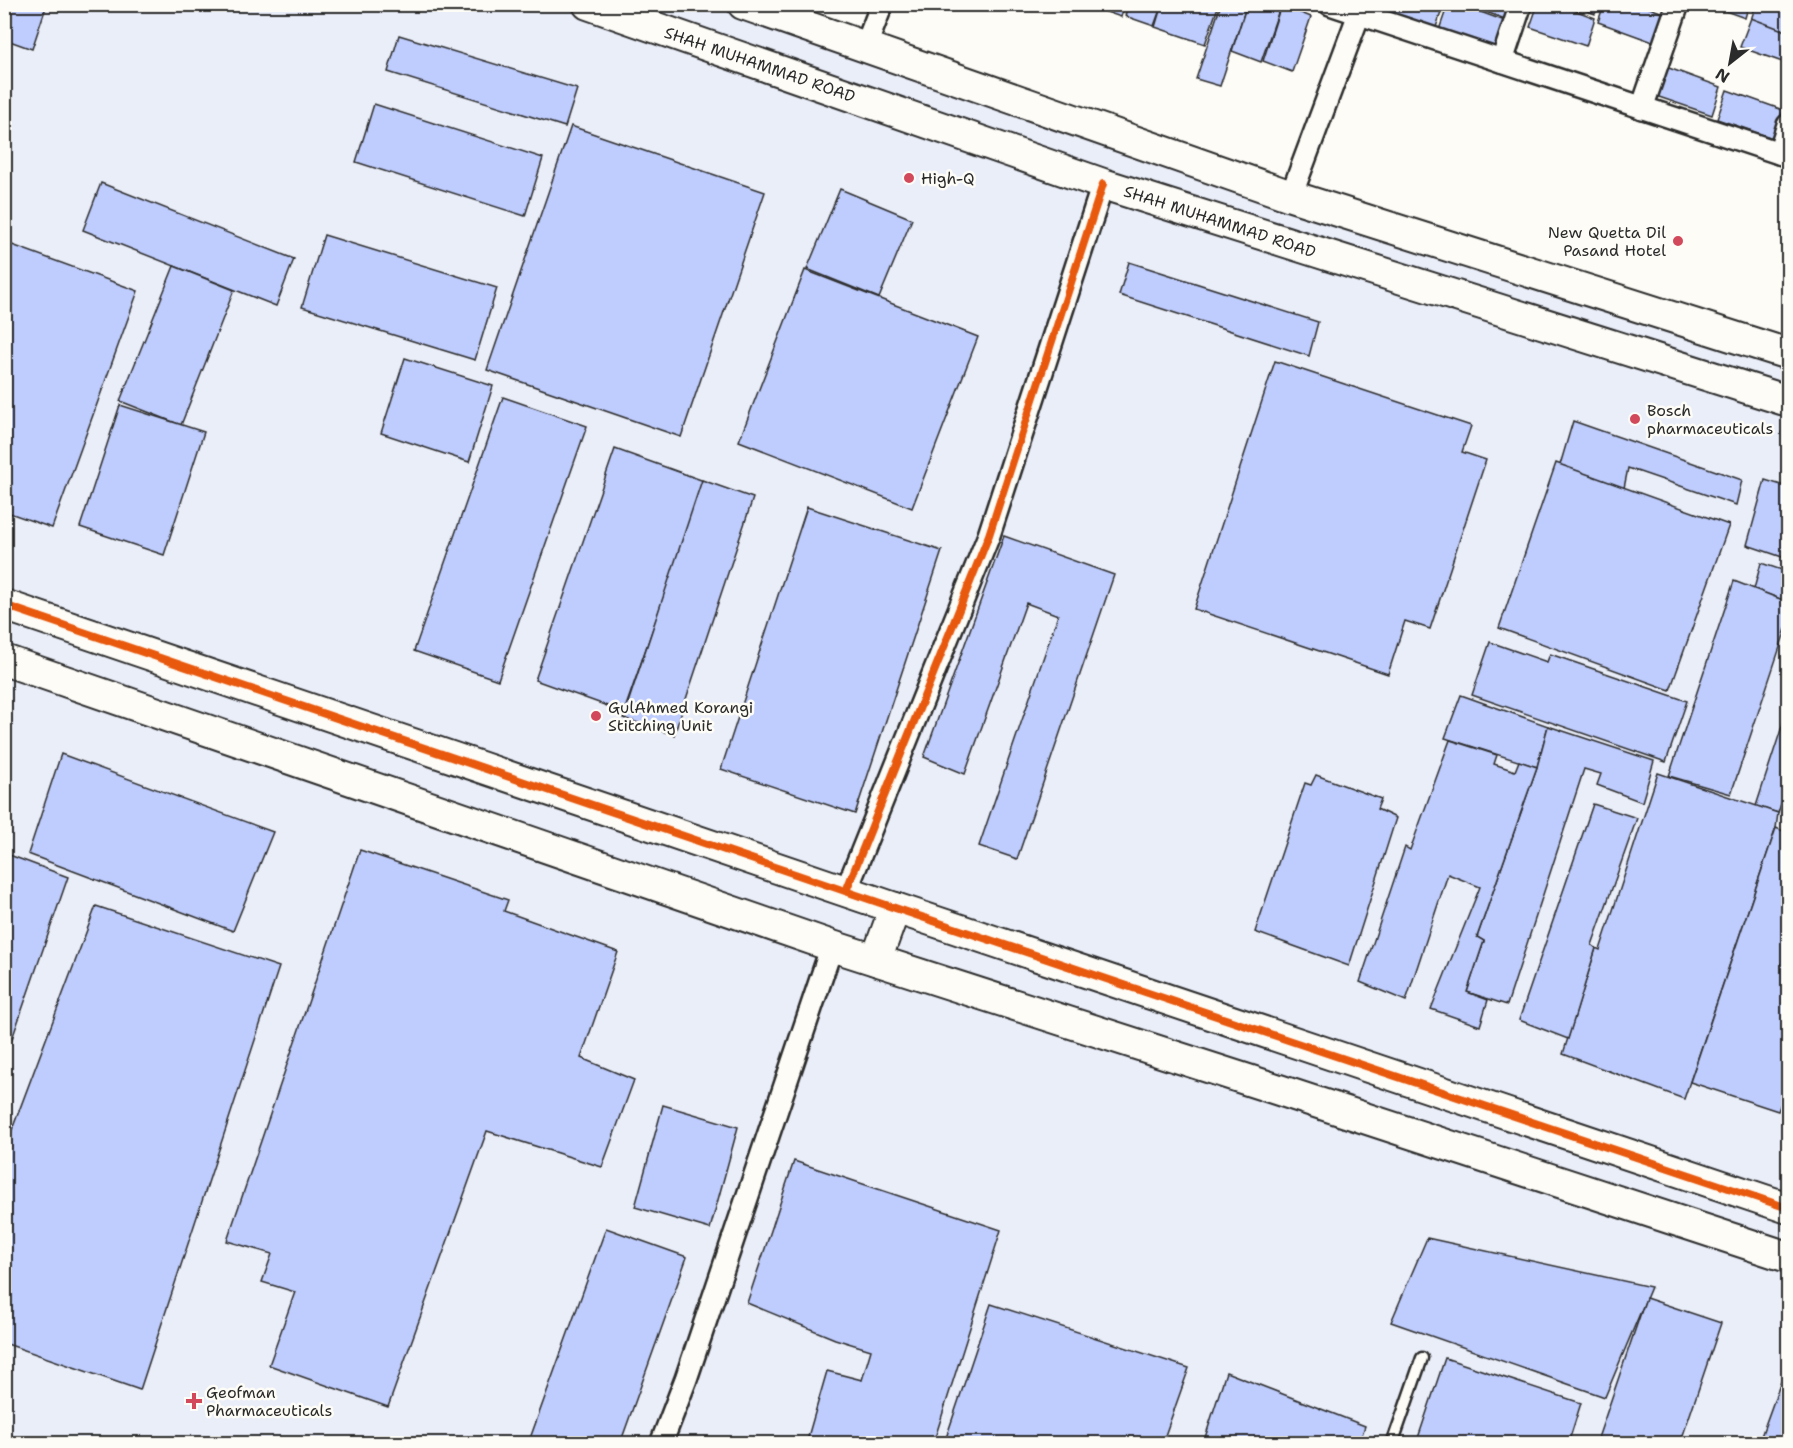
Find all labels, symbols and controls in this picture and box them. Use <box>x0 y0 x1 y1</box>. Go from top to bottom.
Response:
street label: SHAH MUHAMMAD ROAD <box>662 22 858 107</box>
north arrow <box>1700 33 1760 93</box>
text: N <box>1712 63 1733 88</box>
place label: High-Q <box>921 168 975 189</box>
marker: High-Q <box>902 171 916 185</box>
street label: SHAH MUHAMMAD ROAD <box>1121 181 1318 262</box>
place label: New Quetta Dil Pasand Hotel <box>1548 222 1666 261</box>
marker: New Quetta Dil Pasand Hotel <box>1671 234 1685 248</box>
place label: Bosch pharmaceuticals <box>1647 400 1773 439</box>
marker: Bosch pharmaceuticals <box>1628 412 1642 426</box>
place label: GulAhmed Korangi Stitching Unit <box>608 697 753 736</box>
marker: GulAhmed Korangi Stitching Unit <box>589 709 603 723</box>
place label: Geofman Pharmaceuticals <box>206 1382 332 1421</box>
marker: Geofman Pharmaceuticals <box>187 1394 201 1408</box>

